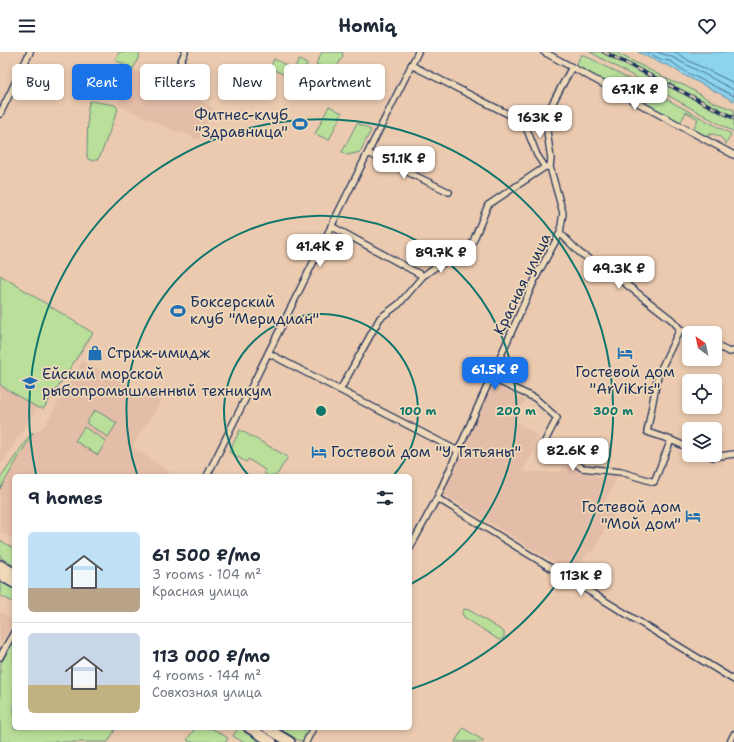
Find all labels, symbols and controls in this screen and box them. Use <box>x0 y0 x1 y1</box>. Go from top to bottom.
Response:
text: Homiq <box>338 14 396 38</box>
icon: menu <box>16 15 38 37</box>
icon: heart <box>696 15 718 37</box>
chip: Buy <box>12 64 64 100</box>
chip: Rent <box>72 64 132 100</box>
chip: Filters <box>140 64 210 100</box>
chip: New <box>218 64 276 100</box>
chip: Apartment <box>284 64 385 100</box>
pin: 67.1K ₽ <box>598 77 672 111</box>
text: 67.1K ₽ <box>611 81 659 98</box>
place label: Фитнес-клуб "Здравница" <box>194 105 288 142</box>
pin: 163K ₽ <box>507 105 573 139</box>
text: 163K ₽ <box>517 109 563 126</box>
sports icon: Фитнес-клуб "Здравница" <box>291 115 309 133</box>
pin: 51.1K ₽ <box>367 146 441 180</box>
text: 51.1K ₽ <box>382 150 426 167</box>
street label: Красная улица <box>489 229 556 338</box>
pin: 41.4K ₽ <box>283 234 357 268</box>
text: 41.4K ₽ <box>296 238 344 255</box>
pin: 89.7K ₽ <box>404 240 478 274</box>
text: 89.7K ₽ <box>415 244 467 261</box>
pin: 49.3K ₽ <box>582 256 656 290</box>
text: 49.3K ₽ <box>593 260 645 277</box>
place label: Боксерский клуб "Меридиан" <box>190 292 319 329</box>
sports icon: Боксерский клуб "Меридиан" <box>169 302 187 320</box>
north arrow <box>682 326 722 366</box>
map controls <box>682 326 722 462</box>
place label: Стриж-имидж <box>107 343 211 363</box>
shop icon: Стриж-имидж <box>86 344 104 362</box>
hotel icon: Гостевой дом "ArViKris" <box>616 344 634 362</box>
pin: 61.5K ₽ <box>458 357 532 391</box>
text: 61.5K ₽ <box>471 361 519 378</box>
place label: Гостевой дом "ArViKris" <box>575 362 675 399</box>
place label: Ейский морской рыбопромышленный техникум <box>42 364 272 401</box>
school or university icon: Ейский морской рыбопромышленный техникум <box>21 374 39 392</box>
button: locate <box>682 374 722 414</box>
text: 100 m <box>400 403 437 419</box>
text: 200 m <box>496 403 536 419</box>
text: 300 m <box>593 403 633 419</box>
centre of rings <box>314 404 328 418</box>
button: layers <box>682 422 722 462</box>
pin: 82.6K ₽ <box>536 438 610 472</box>
place label: Гостевой дом "У Тятьяны" <box>331 442 521 462</box>
text: 82.6K ₽ <box>547 442 599 459</box>
hotel icon: Гостевой дом "У Тятьяны" <box>310 443 328 461</box>
text: 9 homes <box>28 487 103 509</box>
icon: filters <box>374 487 396 509</box>
place label: Гостевой дом "Мой дом" <box>582 497 681 534</box>
hotel icon: Гостевой дом "Мой дом" <box>684 507 702 525</box>
text: 61 500 ₽/mo <box>152 544 261 566</box>
icon: home <box>60 548 108 596</box>
pin: 113K ₽ <box>548 563 614 597</box>
text: 3 rooms · 104 m² <box>152 566 261 583</box>
text: 113K ₽ <box>560 567 602 584</box>
text: Красная улица <box>152 583 248 600</box>
text: 113 000 ₽/mo <box>152 645 270 667</box>
icon: home <box>60 649 108 697</box>
text: 4 rooms · 144 m² <box>152 667 261 684</box>
text: Совхозная улица <box>152 684 262 701</box>

